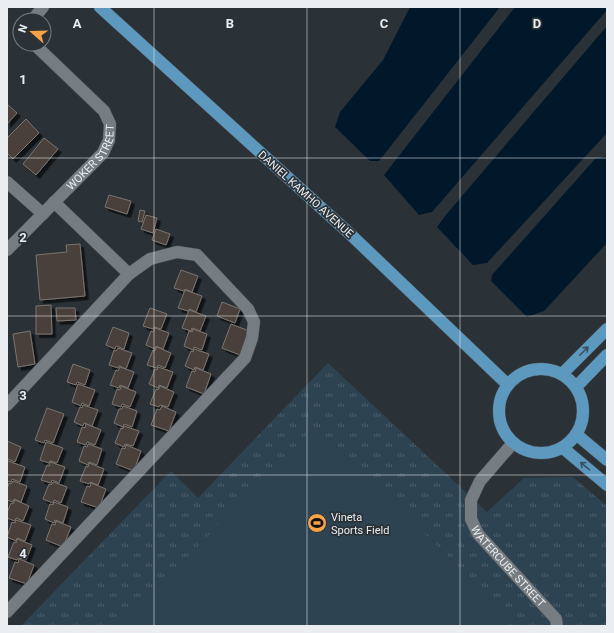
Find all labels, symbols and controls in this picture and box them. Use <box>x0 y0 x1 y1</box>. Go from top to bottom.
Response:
north arrow <box>12 12 52 52</box>
text: A <box>73 16 82 31</box>
text: B <box>226 16 234 31</box>
text: C <box>380 16 389 31</box>
text: D <box>533 16 541 31</box>
text: N <box>16 23 31 35</box>
text: 1 <box>19 72 27 87</box>
street label: WOKER STREET <box>64 123 117 193</box>
street label: DANIEL KAMHO AVENUE <box>256 148 356 240</box>
text: 2 <box>19 230 27 245</box>
one-way arrow <box>579 346 589 356</box>
text: 3 <box>19 388 27 403</box>
one-way arrow <box>580 462 590 471</box>
place label: Vineta Sports Field <box>331 511 389 537</box>
sports icon: Vineta Sports Field <box>306 512 328 534</box>
street label: WATERCUBE STREET <box>468 524 548 610</box>
text: 4 <box>19 546 27 561</box>

